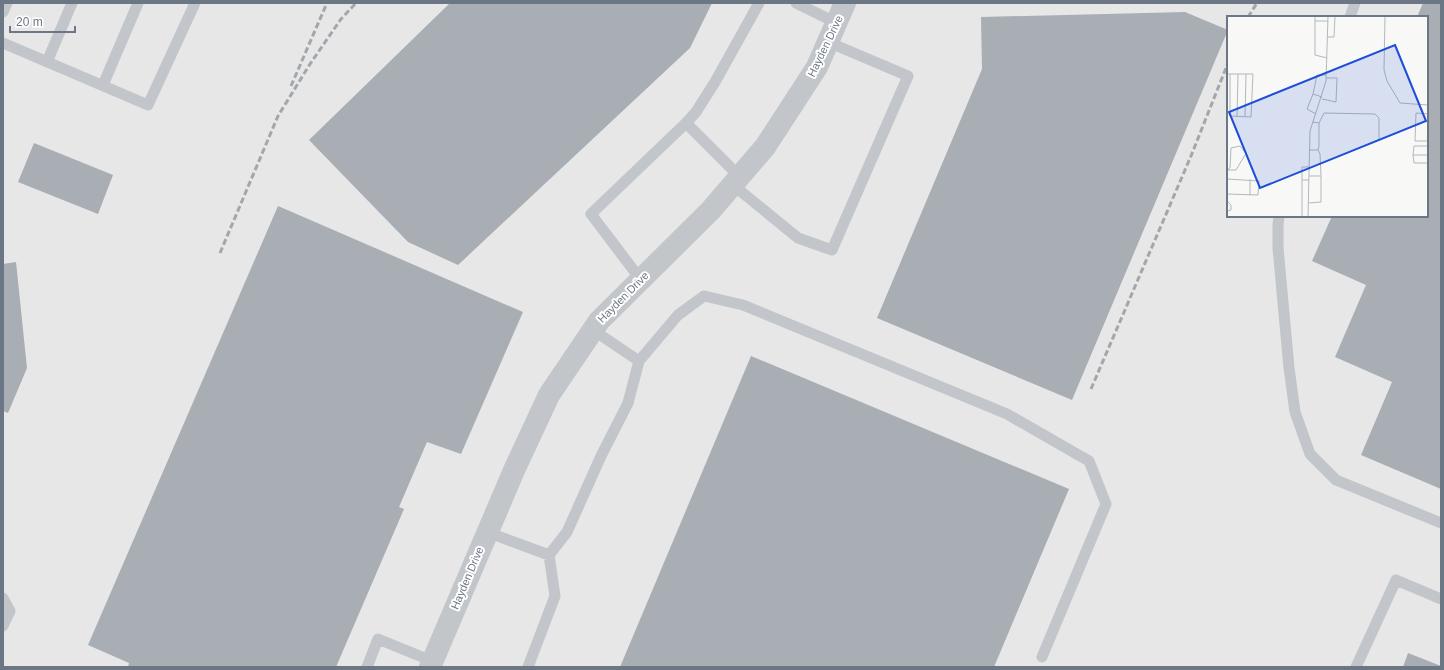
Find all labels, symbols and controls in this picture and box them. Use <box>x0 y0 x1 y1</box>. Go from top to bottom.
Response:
scale bar <box>10 8 75 34</box>
street label: Hayden Drive <box>805 13 845 79</box>
text: 20 m <box>16 15 43 29</box>
inset map <box>1227 16 1428 217</box>
street label: Hayden Drive <box>595 269 651 325</box>
street label: Hayden Drive <box>448 545 486 611</box>

